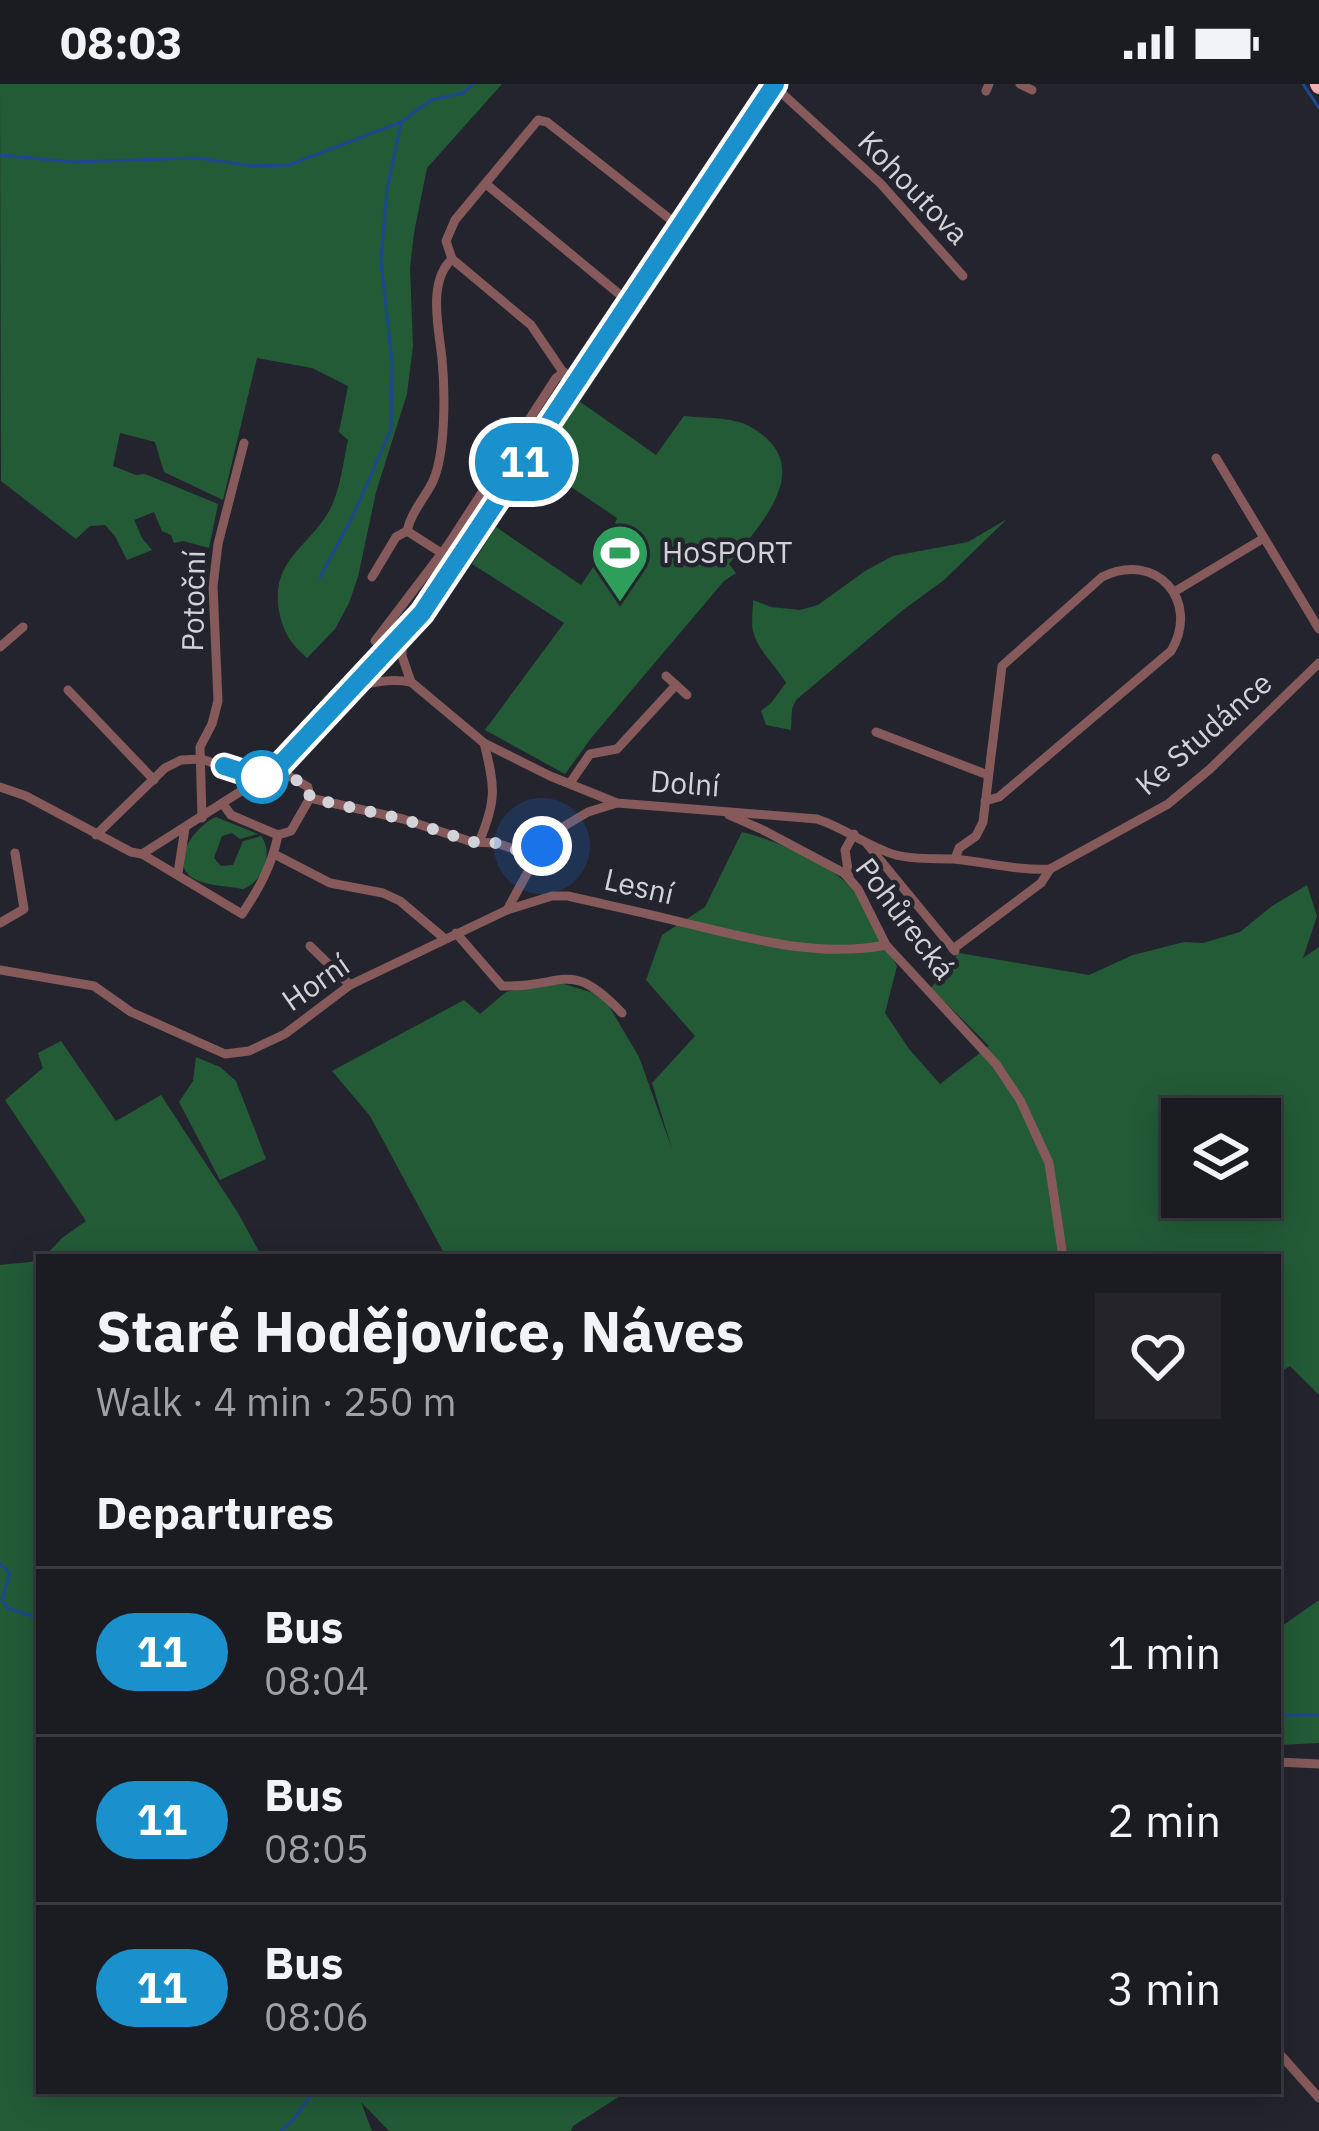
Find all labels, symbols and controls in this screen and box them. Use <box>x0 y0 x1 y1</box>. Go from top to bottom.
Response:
text: 08:03 <box>60 13 183 71</box>
street label: Kohoutova <box>850 122 978 252</box>
line badge: 11 <box>470 423 578 501</box>
text: 11 <box>499 434 549 489</box>
sports icon: HoSPORT <box>589 522 651 604</box>
place label: HoSPORT <box>662 532 793 571</box>
street label: Potoční <box>172 550 213 652</box>
street label: Ke Studánce <box>1127 663 1279 803</box>
unlabelled marker <box>237 752 287 802</box>
street label: Dolní <box>649 761 722 804</box>
your location <box>512 816 572 876</box>
street label: Pohůrecká <box>848 849 965 987</box>
street label: Lesní <box>601 859 678 913</box>
street label: Horní <box>274 944 357 1019</box>
map controls <box>1161 1098 1281 1218</box>
button: layers <box>1161 1098 1281 1218</box>
button: heart <box>1095 1293 1221 1419</box>
text: Staré Hodějovice, Náves <box>96 1294 744 1368</box>
text: Walk · 4 min · 250 m <box>96 1376 457 1427</box>
text: Departures <box>96 1483 334 1541</box>
text: Bus <box>264 1597 344 1655</box>
text: 1 min <box>1107 1623 1221 1681</box>
text: 11 <box>137 1624 187 1679</box>
text: 08:04 <box>264 1655 369 1706</box>
text: Bus <box>264 1765 344 1823</box>
text: 2 min <box>1107 1791 1221 1849</box>
text: 11 <box>137 1792 187 1847</box>
text: 08:05 <box>264 1823 369 1874</box>
text: Bus <box>264 1933 344 1991</box>
text: 3 min <box>1107 1959 1221 2017</box>
text: 11 <box>137 1960 187 2015</box>
text: 08:06 <box>264 1991 369 2042</box>

